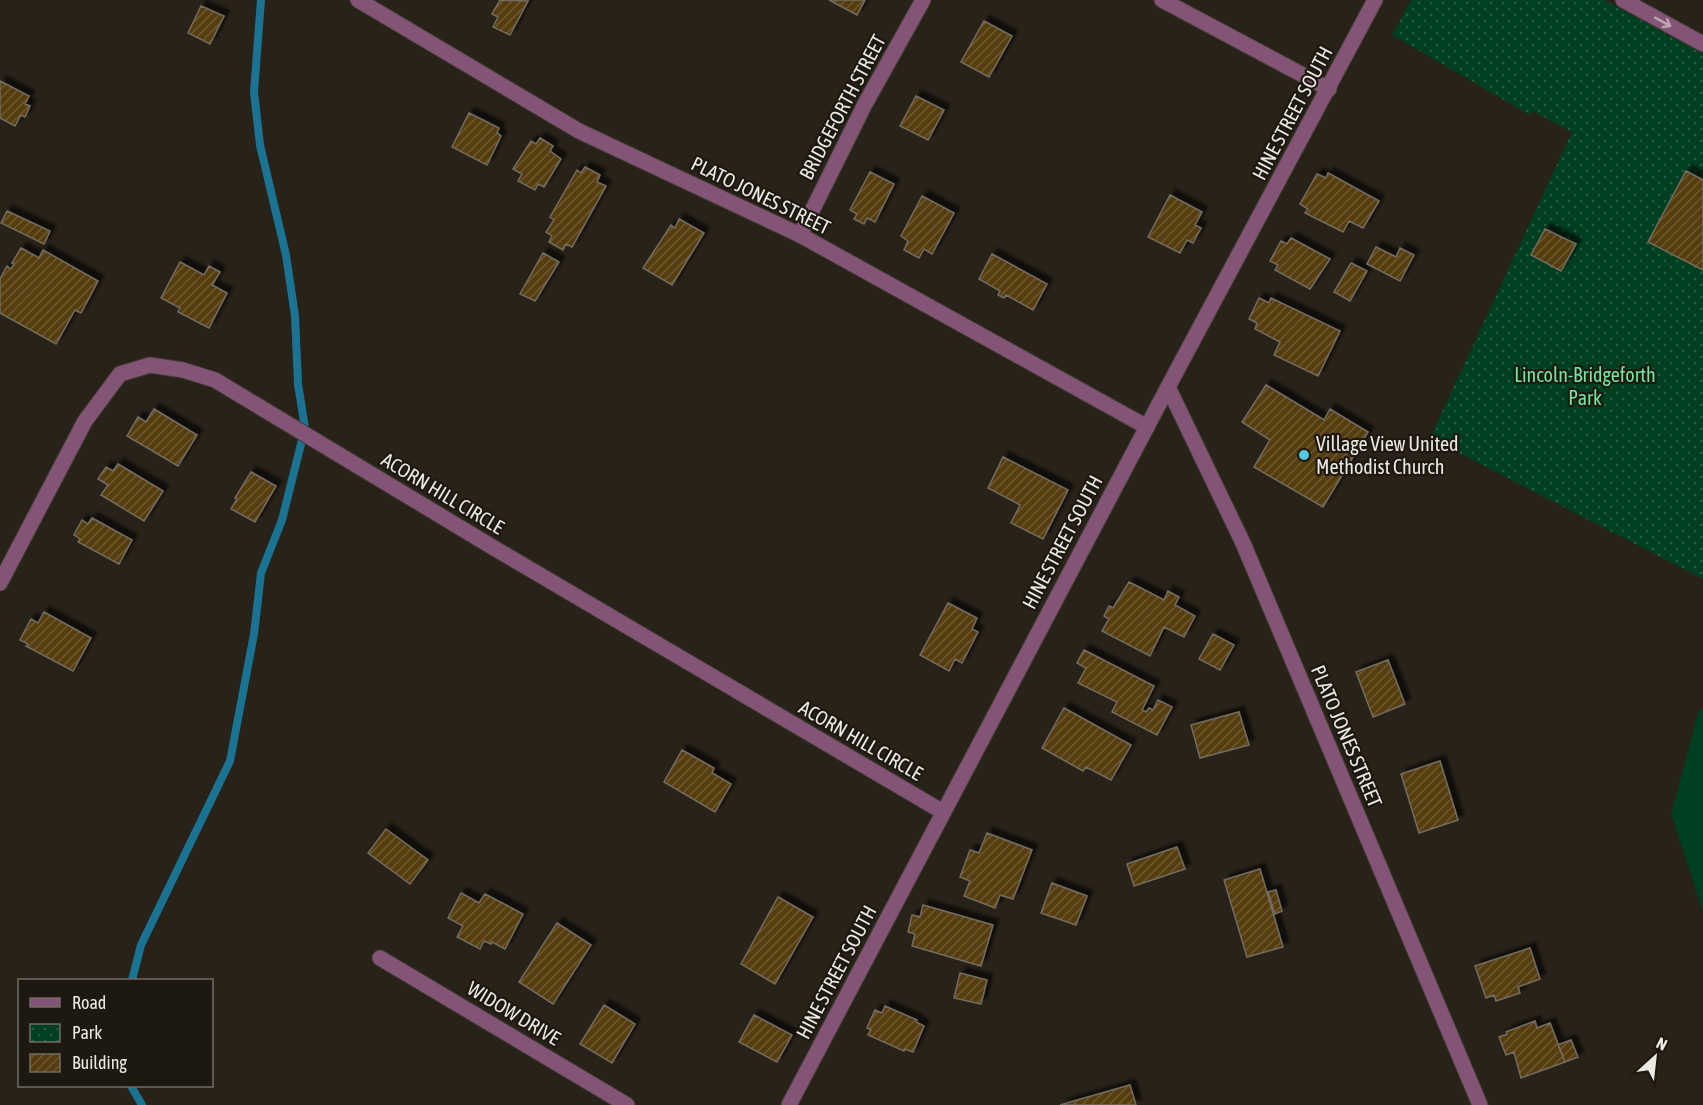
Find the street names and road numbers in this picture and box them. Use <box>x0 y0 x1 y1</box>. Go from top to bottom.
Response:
street label: BRIDGEFORTH STREET <box>794 30 890 183</box>
street label: HINE STREET SOUTH <box>1247 42 1337 184</box>
street label: PLATO JONES STREET <box>688 151 834 239</box>
street label: ACORN HILL CIRCLE <box>378 447 509 539</box>
street label: HINE STREET SOUTH <box>1017 471 1107 613</box>
street label: PLATO JONES STREET <box>1307 662 1387 811</box>
street label: ACORN HILL CIRCLE <box>795 695 927 785</box>
street label: HINE STREET SOUTH <box>791 901 881 1043</box>
street label: WIDOW DRIVE <box>463 976 565 1050</box>

